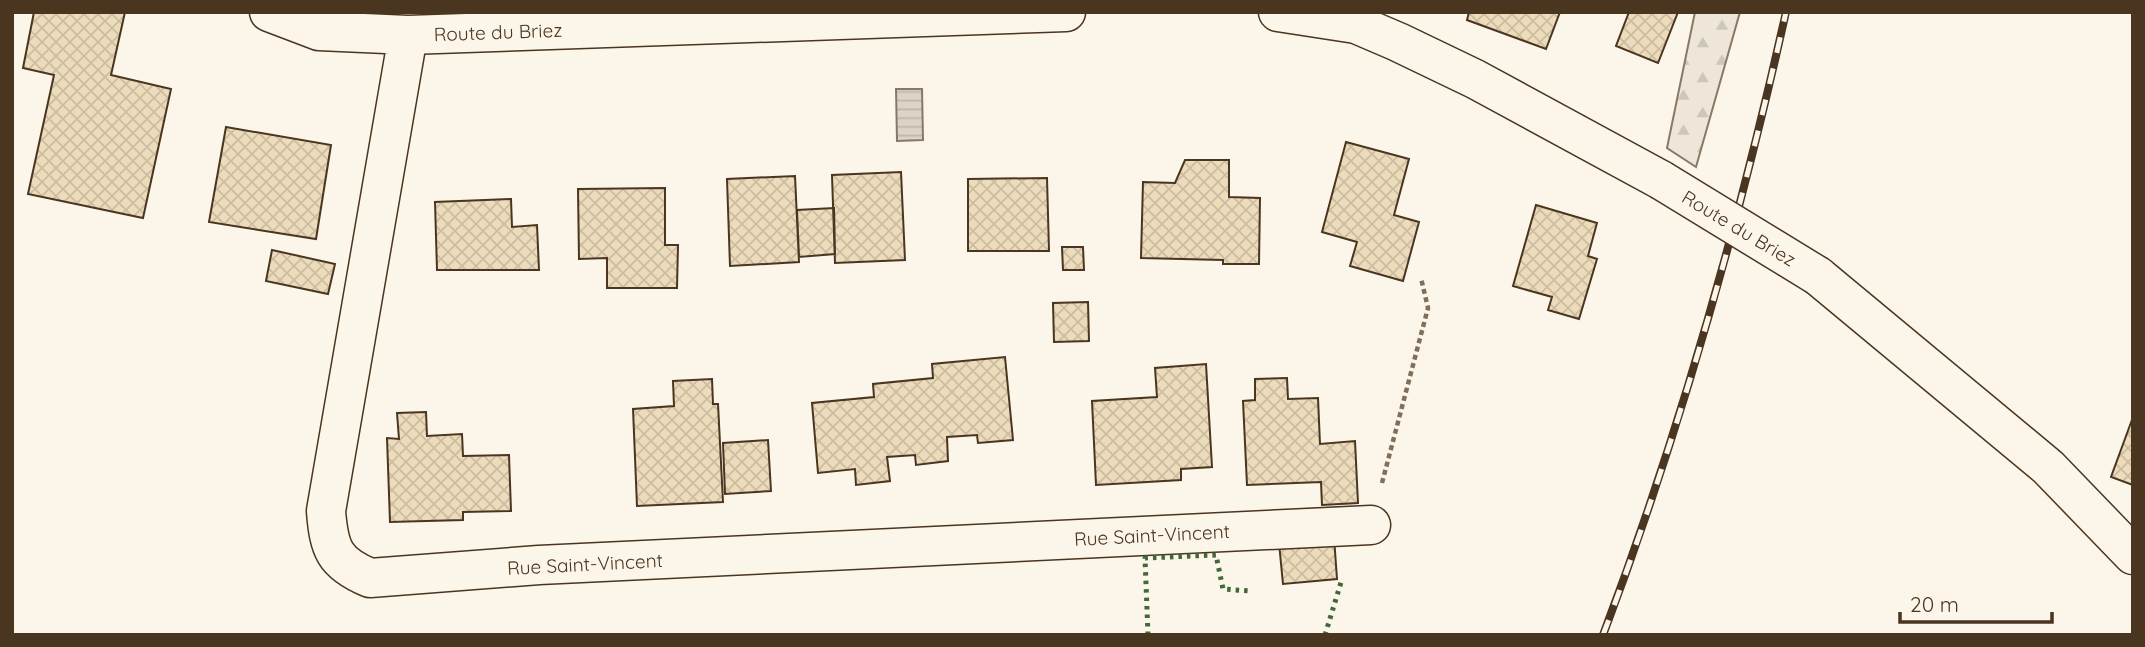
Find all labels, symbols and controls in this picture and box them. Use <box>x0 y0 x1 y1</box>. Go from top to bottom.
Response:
street label: Route du Briez <box>433 18 563 46</box>
street label: Route du Briez <box>1678 185 1800 271</box>
street label: Rue Saint-Vincent <box>1073 519 1231 551</box>
street label: Rue Saint-Vincent <box>506 548 664 580</box>
scale bar <box>1900 580 2052 624</box>
text: 20 m <box>1910 591 1959 617</box>

